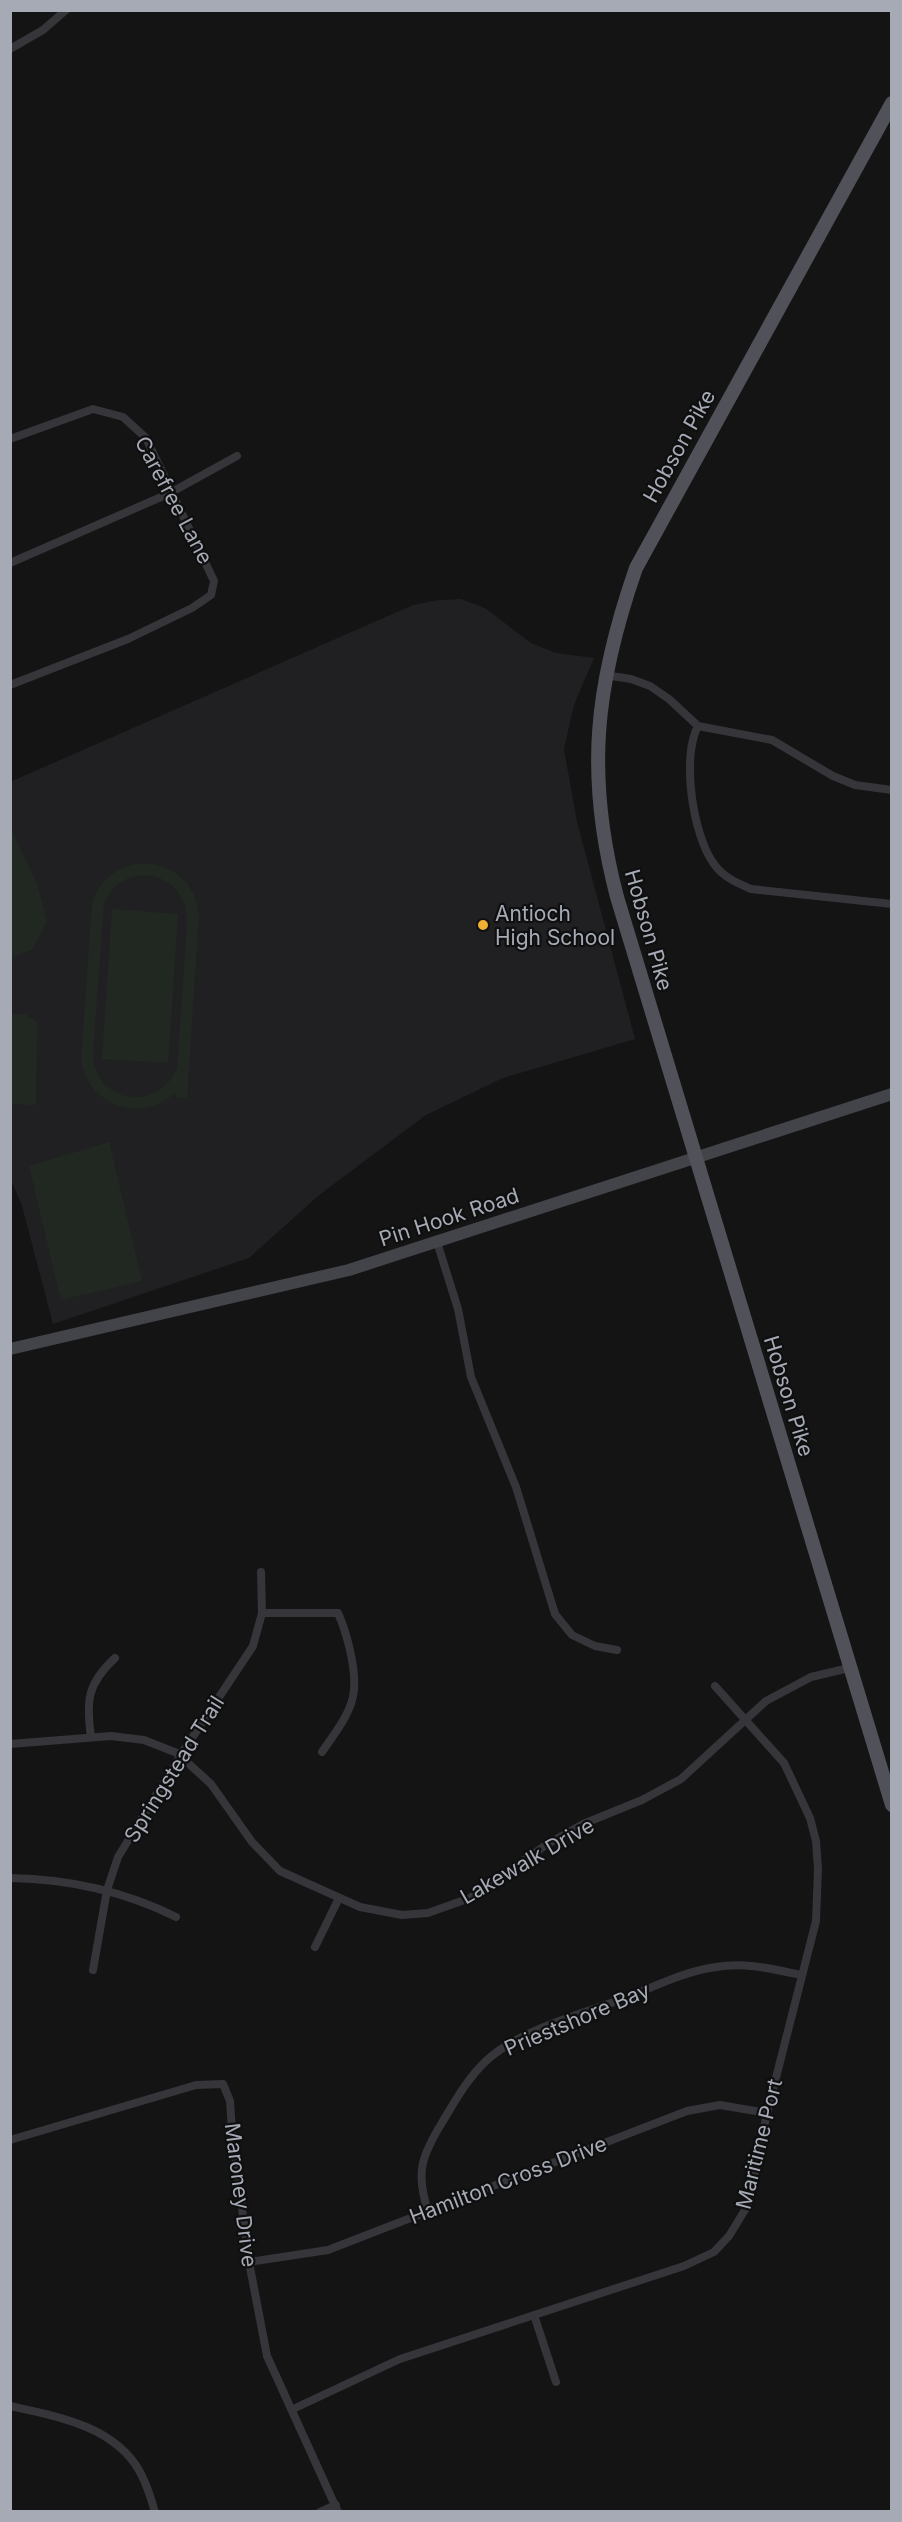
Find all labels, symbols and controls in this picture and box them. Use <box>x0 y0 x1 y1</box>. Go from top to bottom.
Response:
street label: Hobson Pike <box>638 385 720 507</box>
street label: Carefree Lane <box>130 432 218 568</box>
street label: Hobson Pike <box>620 867 678 993</box>
place label: Antioch High School <box>495 901 615 950</box>
marker: Antioch High School <box>476 918 490 932</box>
street label: Pin Hook Road <box>376 1183 522 1251</box>
street label: Hobson Pike <box>759 1333 819 1459</box>
street label: Springstead Trail <box>119 1691 229 1847</box>
street label: Lakewalk Drive <box>456 1813 598 1909</box>
street label: Priestshore Bay <box>501 1977 654 2061</box>
street label: Maritime Port <box>731 2076 787 2212</box>
street label: Maroney Drive <box>220 2122 262 2268</box>
street label: Hamilton Cross Drive <box>406 2131 610 2229</box>

